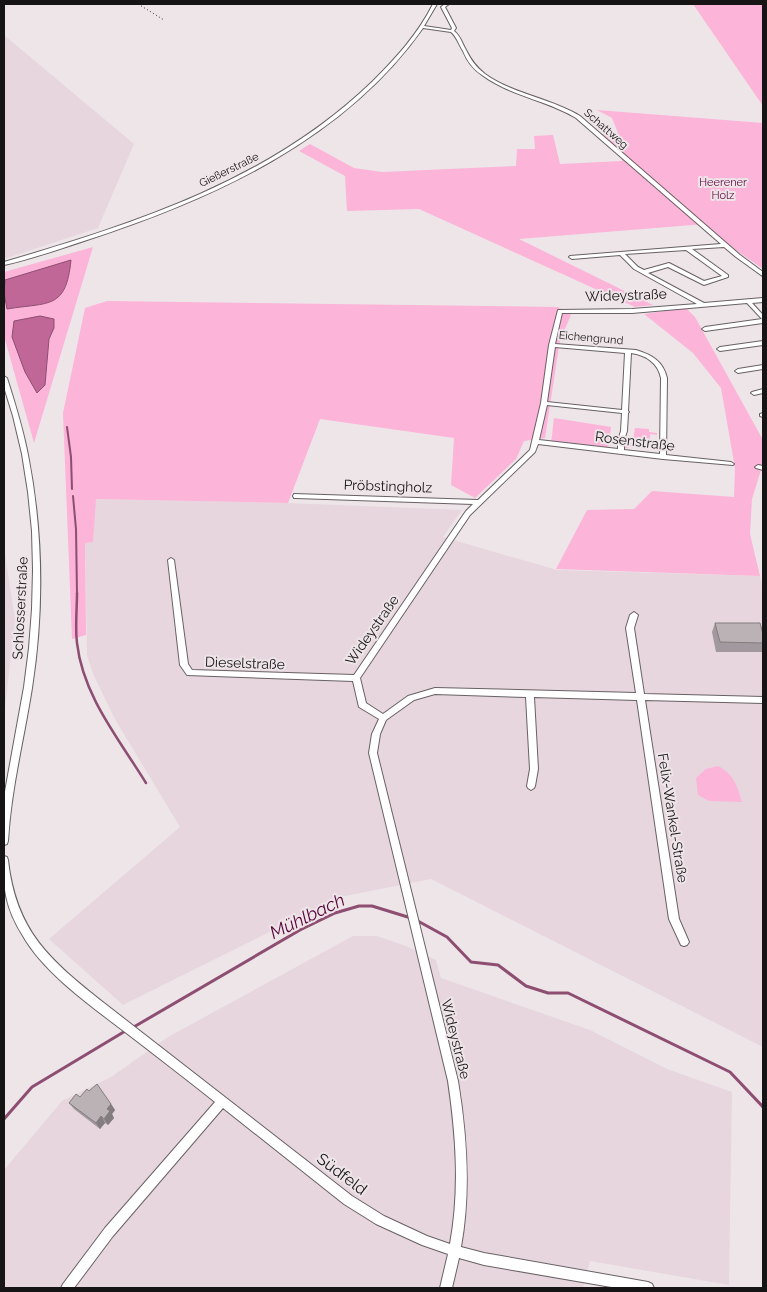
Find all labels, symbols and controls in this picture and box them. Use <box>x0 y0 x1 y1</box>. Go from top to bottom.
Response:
street label: Schattweg <box>581 106 631 152</box>
street label: Gießerstraße <box>197 150 261 190</box>
park label: Heerener Holz <box>699 176 747 202</box>
street label: Wideystraße <box>585 286 667 304</box>
street label: Eichengrund <box>558 329 624 347</box>
street label: Rosenstraße <box>594 428 676 454</box>
street label: Pröbstingholz <box>343 476 433 496</box>
street label: Schlosserstraße <box>9 556 31 660</box>
street label: Wideystraße <box>342 592 402 668</box>
street label: Dieselstraße <box>205 654 285 672</box>
street label: Felix-Wankel-Straße <box>655 752 691 884</box>
water label: Mühlbach <box>266 889 348 943</box>
street label: Wideystraße <box>438 997 474 1081</box>
street label: Südfeld <box>313 1149 371 1199</box>

